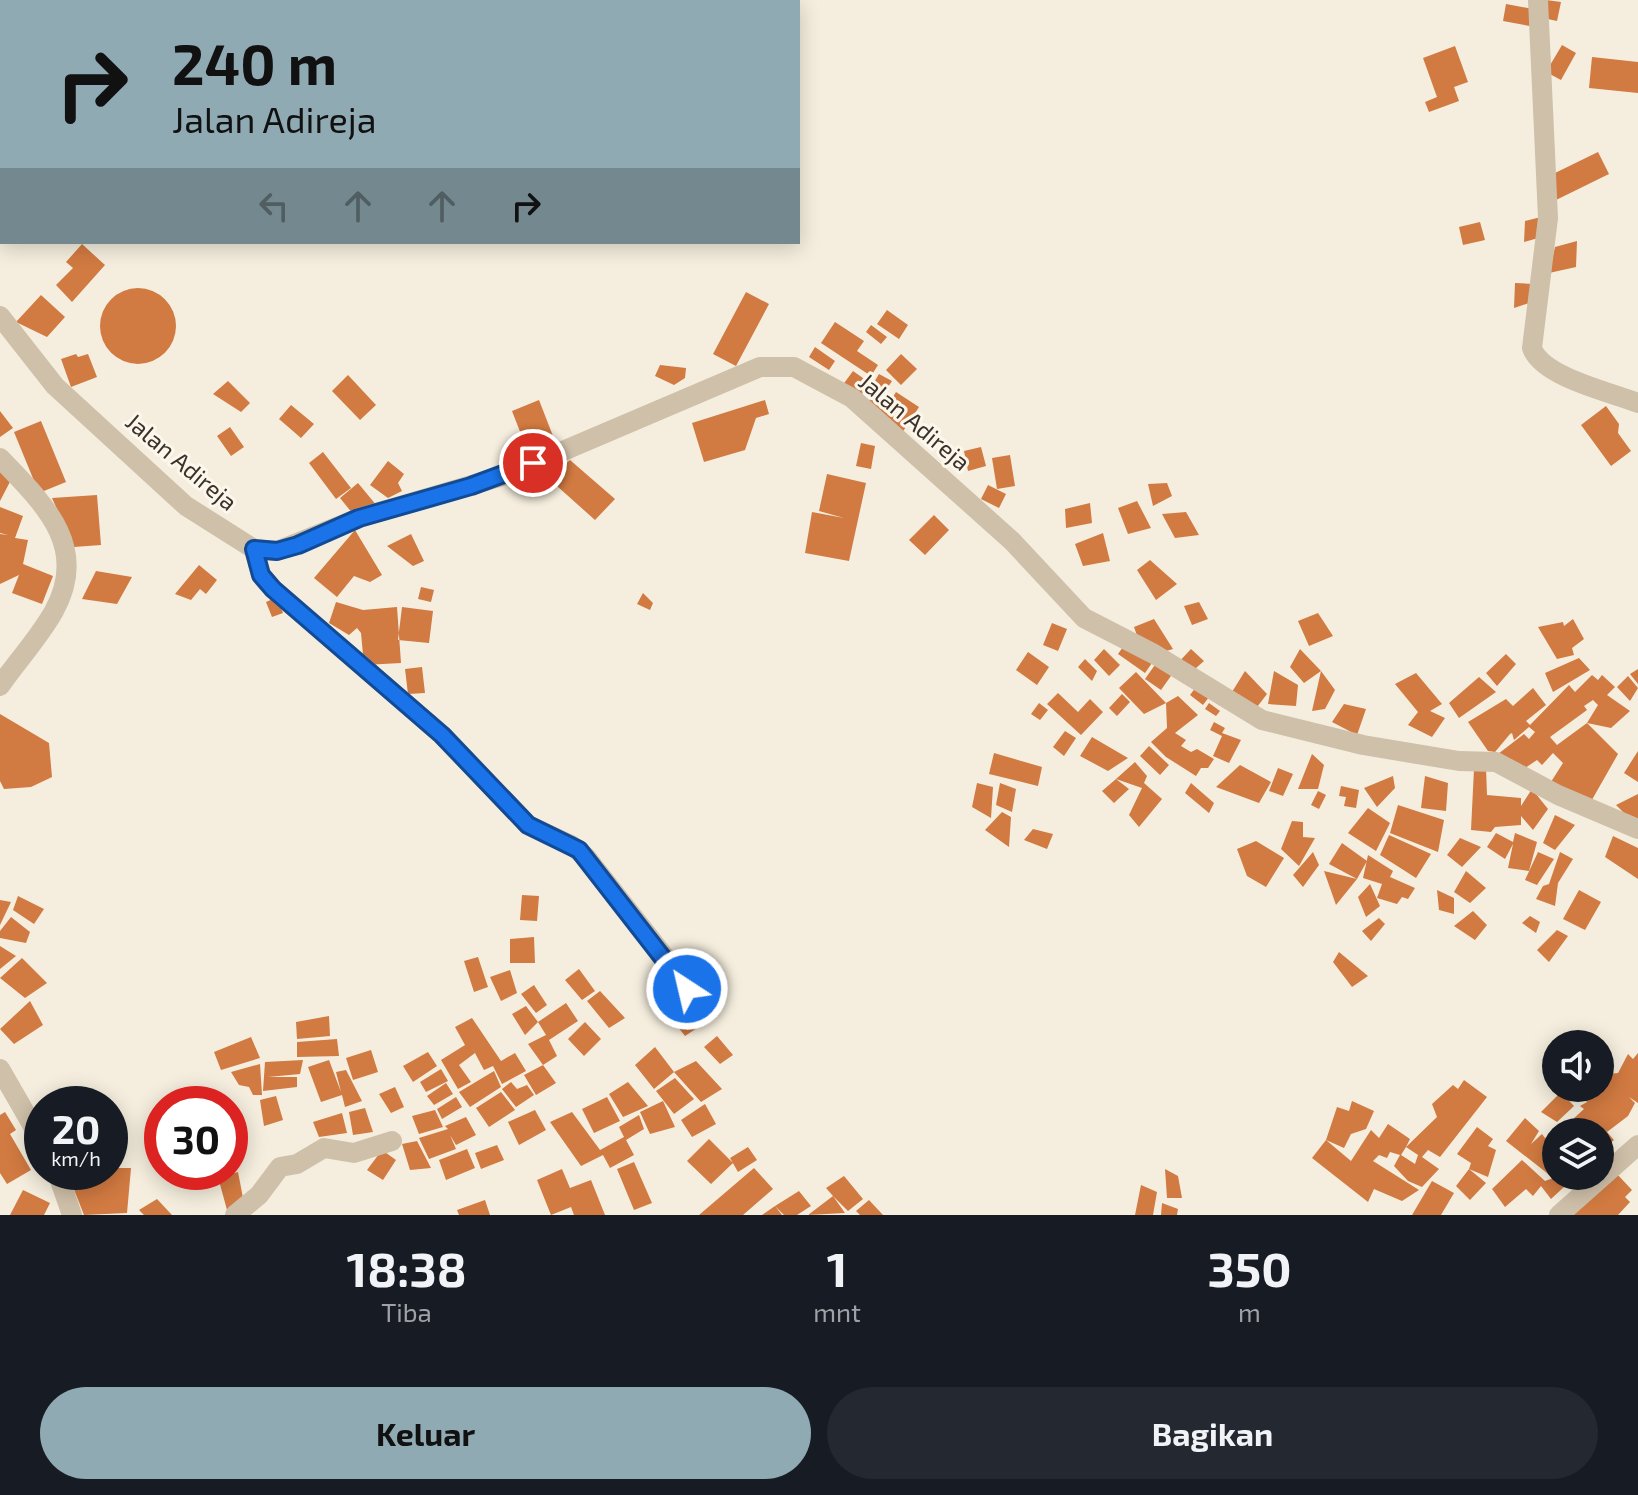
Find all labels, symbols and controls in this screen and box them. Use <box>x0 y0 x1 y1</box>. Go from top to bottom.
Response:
text: 240 m <box>172 29 337 96</box>
icon: right <box>40 32 144 136</box>
text: Jalan Adireja <box>172 97 377 140</box>
icon: left <box>252 184 296 228</box>
icon: ahead <box>336 184 380 228</box>
icon: ahead <box>420 184 464 228</box>
icon: right <box>504 184 548 228</box>
street label: Jalan Adireja <box>853 366 977 476</box>
street label: Jalan Adireja <box>120 406 244 516</box>
pin <box>499 429 567 497</box>
icon: arrive <box>511 441 555 485</box>
position arrow <box>645 947 729 1031</box>
map controls <box>1542 1030 1614 1190</box>
button: sound <box>1542 1030 1614 1102</box>
speed limit sign: 30 <box>144 1086 248 1190</box>
text: 20 <box>52 1104 100 1152</box>
button: layers <box>1542 1118 1614 1190</box>
text: km/h <box>51 1146 101 1170</box>
text: 18:38 <box>347 1239 467 1297</box>
text: 1 <box>827 1239 847 1297</box>
text: 350 <box>1207 1239 1291 1297</box>
text: Tiba <box>381 1296 432 1327</box>
text: mnt <box>813 1296 861 1327</box>
text: m <box>1238 1296 1261 1327</box>
button: Keluar <box>40 1387 811 1479</box>
button: Bagikan <box>827 1387 1598 1479</box>

